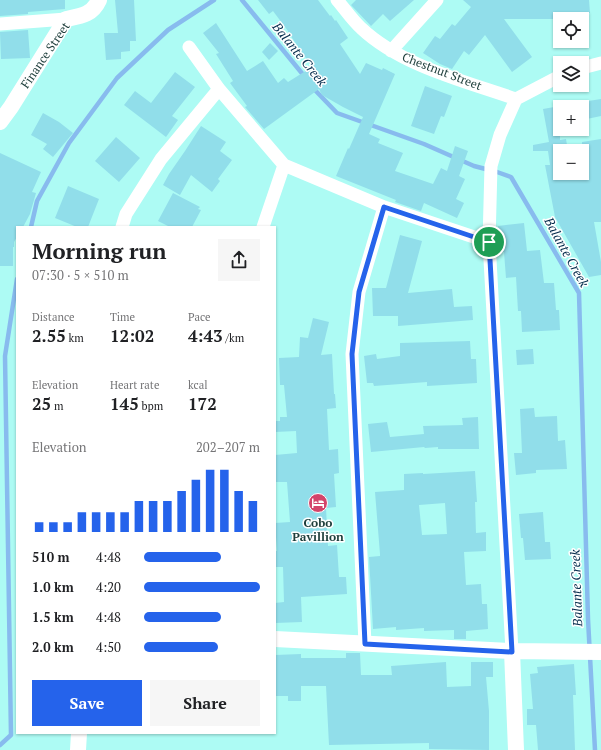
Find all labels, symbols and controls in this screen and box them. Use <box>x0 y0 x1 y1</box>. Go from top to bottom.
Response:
map controls <box>553 12 589 180</box>
button: locate <box>553 12 589 48</box>
water label: Balante Creek <box>268 18 332 90</box>
street label: Finance Street <box>17 19 73 91</box>
street label: Chestnut Street <box>400 49 484 93</box>
button: layers <box>553 56 589 92</box>
button: + <box>553 100 589 136</box>
button: − <box>553 144 589 180</box>
water label: Balante Creek <box>540 213 594 291</box>
pin <box>472 225 506 259</box>
icon: arrive <box>478 231 500 253</box>
text: Morning run <box>32 236 166 265</box>
button: share <box>218 239 260 281</box>
text: 07:30 · 5 × 510 m <box>32 266 129 284</box>
text: Distance <box>32 310 75 324</box>
text: Time <box>110 310 135 324</box>
text: Pace <box>188 310 211 324</box>
text: 2.55 <box>32 324 66 347</box>
text: 12:02 <box>110 324 154 347</box>
text: 4:43 <box>188 324 223 347</box>
text: km <box>66 331 84 345</box>
text: /km <box>223 331 244 345</box>
text: Elevation <box>32 378 78 392</box>
text: Heart rate <box>110 378 159 392</box>
text: kcal <box>188 378 208 392</box>
text: 25 <box>32 392 51 415</box>
text: 145 <box>110 392 139 415</box>
text: 172 <box>188 392 217 415</box>
text: m <box>51 399 63 413</box>
text: bpm <box>139 399 163 413</box>
text: Elevation <box>32 438 87 456</box>
text: 202–207 m <box>196 438 260 456</box>
hotel icon: Cobo Pavillion <box>307 492 329 514</box>
place label: Cobo Pavillion <box>292 515 344 544</box>
text: 510 m <box>32 548 70 566</box>
text: 4:48 <box>96 548 121 566</box>
water label: Balante Creek <box>566 548 586 628</box>
text: 1.0 km <box>32 578 74 596</box>
text: 4:20 <box>96 578 121 596</box>
text: 1.5 km <box>32 608 74 626</box>
text: 4:48 <box>96 608 121 626</box>
text: 2.0 km <box>32 638 74 656</box>
text: 4:50 <box>96 638 121 656</box>
button: Save <box>32 680 142 726</box>
button: Share <box>150 680 260 726</box>

